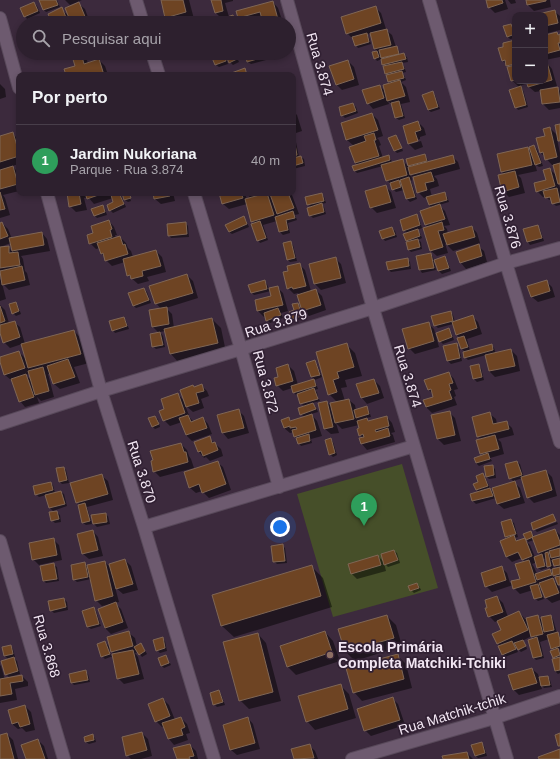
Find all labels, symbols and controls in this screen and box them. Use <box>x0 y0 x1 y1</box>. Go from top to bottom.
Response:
map controls <box>512 12 548 84</box>
button: + <box>512 12 548 48</box>
search box <box>16 16 296 60</box>
icon: search <box>30 27 52 49</box>
text: Pesquisar aqui <box>62 30 161 47</box>
street label: Rua 3.874 <box>303 31 337 97</box>
button: − <box>512 48 548 84</box>
text: Por perto <box>32 88 108 107</box>
text: Jardim Nukoriana <box>70 145 197 162</box>
text: 1 <box>41 153 49 168</box>
text: 40 m <box>251 153 280 168</box>
text: Parque · Rua 3.874 <box>70 162 183 177</box>
street label: Rua 3.876 <box>491 184 525 250</box>
street label: Rua 3.879 <box>243 305 309 341</box>
street label: Rua 3.874 <box>391 343 425 409</box>
street label: Rua 3.872 <box>250 349 282 415</box>
street label: Rua 3.870 <box>124 439 160 505</box>
pin: 1 <box>351 493 377 526</box>
your location <box>270 517 290 537</box>
street label: Rua 3.868 <box>30 613 64 679</box>
place label: Escola Primária Completa Matchiki-Tchiki <box>338 639 506 671</box>
marker: Escola Primária Completa Matchiki-Tchiki <box>325 650 335 660</box>
street label: Rua Matchik-tchik <box>396 690 508 738</box>

